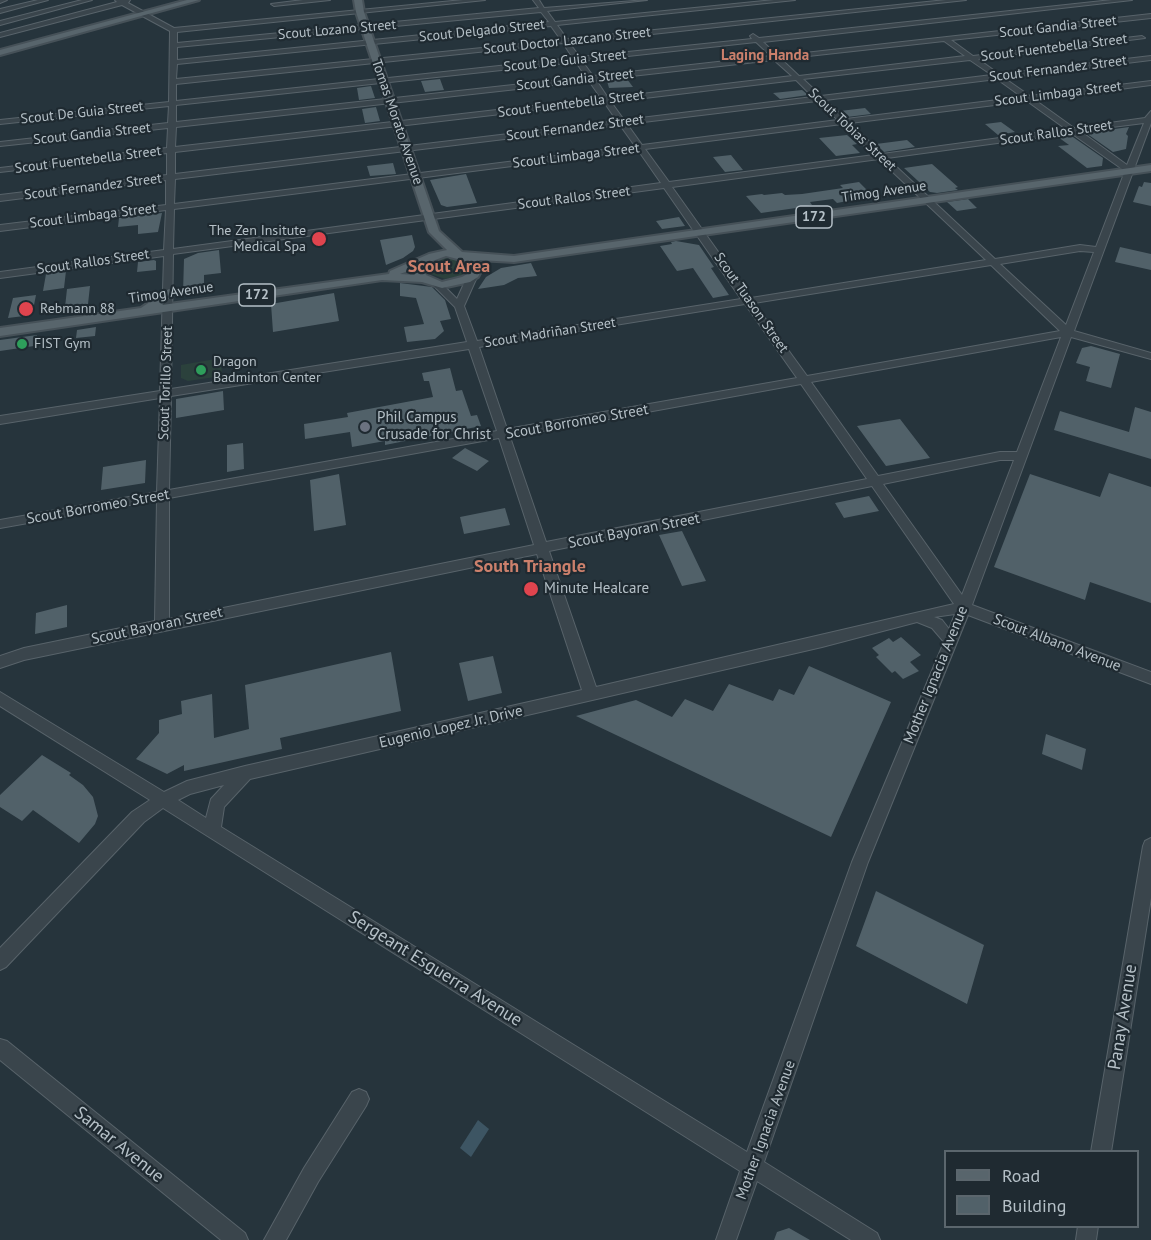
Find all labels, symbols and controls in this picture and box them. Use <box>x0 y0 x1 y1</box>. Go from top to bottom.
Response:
street label: Scout Gandia Street <box>999 12 1117 42</box>
street label: Scout Lozano Street <box>277 16 397 44</box>
street label: Scout Delgado Street <box>418 16 546 46</box>
street label: Scout Doctor Lazcano Street <box>482 24 652 58</box>
street label: Scout Fuentebella Street <box>980 31 1128 65</box>
street label: Scout De Guia Street <box>503 46 627 76</box>
district label: Laging Handa <box>721 47 809 65</box>
street label: Scout Fernandez Street <box>988 52 1128 86</box>
street label: Tomas Morato Avenue <box>368 57 426 187</box>
street label: Scout Gandia Street <box>516 65 634 95</box>
street label: Scout Limbaga Street <box>994 78 1122 110</box>
street label: Scout Tobias Street <box>805 85 899 175</box>
street label: Scout Fuentebella Street <box>497 87 645 121</box>
street label: Scout De Guia Street <box>20 98 144 128</box>
street label: Scout Fernandez Street <box>505 111 645 145</box>
street label: Scout Rallos Street <box>999 117 1113 149</box>
street label: Scout Gandia Street <box>33 119 151 149</box>
street label: Scout Limbaga Street <box>512 140 640 172</box>
street label: Scout Fuentebella Street <box>14 143 162 177</box>
street label: Scout Fernandez Street <box>23 170 163 204</box>
street label: Timog Avenue <box>841 178 927 206</box>
street label: Scout Rallos Street <box>517 183 631 213</box>
street label: Scout Limbaga Street <box>29 200 157 232</box>
road number: 172 <box>796 206 832 228</box>
place label: The Zen Insitute Medical Spa <box>209 223 306 256</box>
marker: The Zen Insitute Medical Spa <box>310 230 328 248</box>
street label: Scout Rallos Street <box>36 246 150 278</box>
street label: Scout Tuason Street <box>710 250 792 356</box>
district label: Scout Area <box>408 256 490 278</box>
street label: Timog Avenue <box>128 279 214 307</box>
road number: 172 <box>239 284 275 306</box>
marker: Rebmann 88 <box>17 300 35 318</box>
place label: Rebmann 88 <box>40 301 115 317</box>
street label: Scout Madriñan Street <box>483 314 617 352</box>
street label: Scout Torillo Street <box>156 326 176 440</box>
place label: FIST Gym <box>34 336 91 352</box>
marker: FIST Gym <box>15 337 29 351</box>
place label: Dragon Badminton Center <box>213 354 321 386</box>
marker: Dragon Badminton Center <box>194 363 208 377</box>
street label: Scout Borromeo Street <box>504 401 650 443</box>
place label: Phil Campus Crusade for Christ <box>377 409 491 444</box>
marker: Phil Campus Crusade for Christ <box>358 420 372 434</box>
street label: Scout Borromeo Street <box>25 486 171 528</box>
street label: Scout Bayoran Street <box>567 509 701 553</box>
district label: South Triangle <box>474 556 586 578</box>
marker: Minute Healcare <box>522 580 540 598</box>
place label: Minute Healcare <box>544 580 649 598</box>
street label: Scout Bayoran Street <box>90 603 224 649</box>
street label: Mother Ignacia Avenue <box>900 603 972 747</box>
street label: Scout Albano Avenue <box>991 610 1123 676</box>
street label: Eugenio Lopez Jr. Drive <box>378 702 524 752</box>
street label: Sergeant Esguerra Avenue <box>344 907 526 1031</box>
street label: Panay Avenue <box>1104 963 1142 1071</box>
street label: Mother Ignacia Avenue <box>732 1058 800 1202</box>
street label: Samar Avenue <box>70 1102 168 1188</box>
legend <box>944 1150 1139 1228</box>
text: Road <box>1002 1164 1040 1187</box>
text: Building <box>1002 1194 1066 1217</box>

